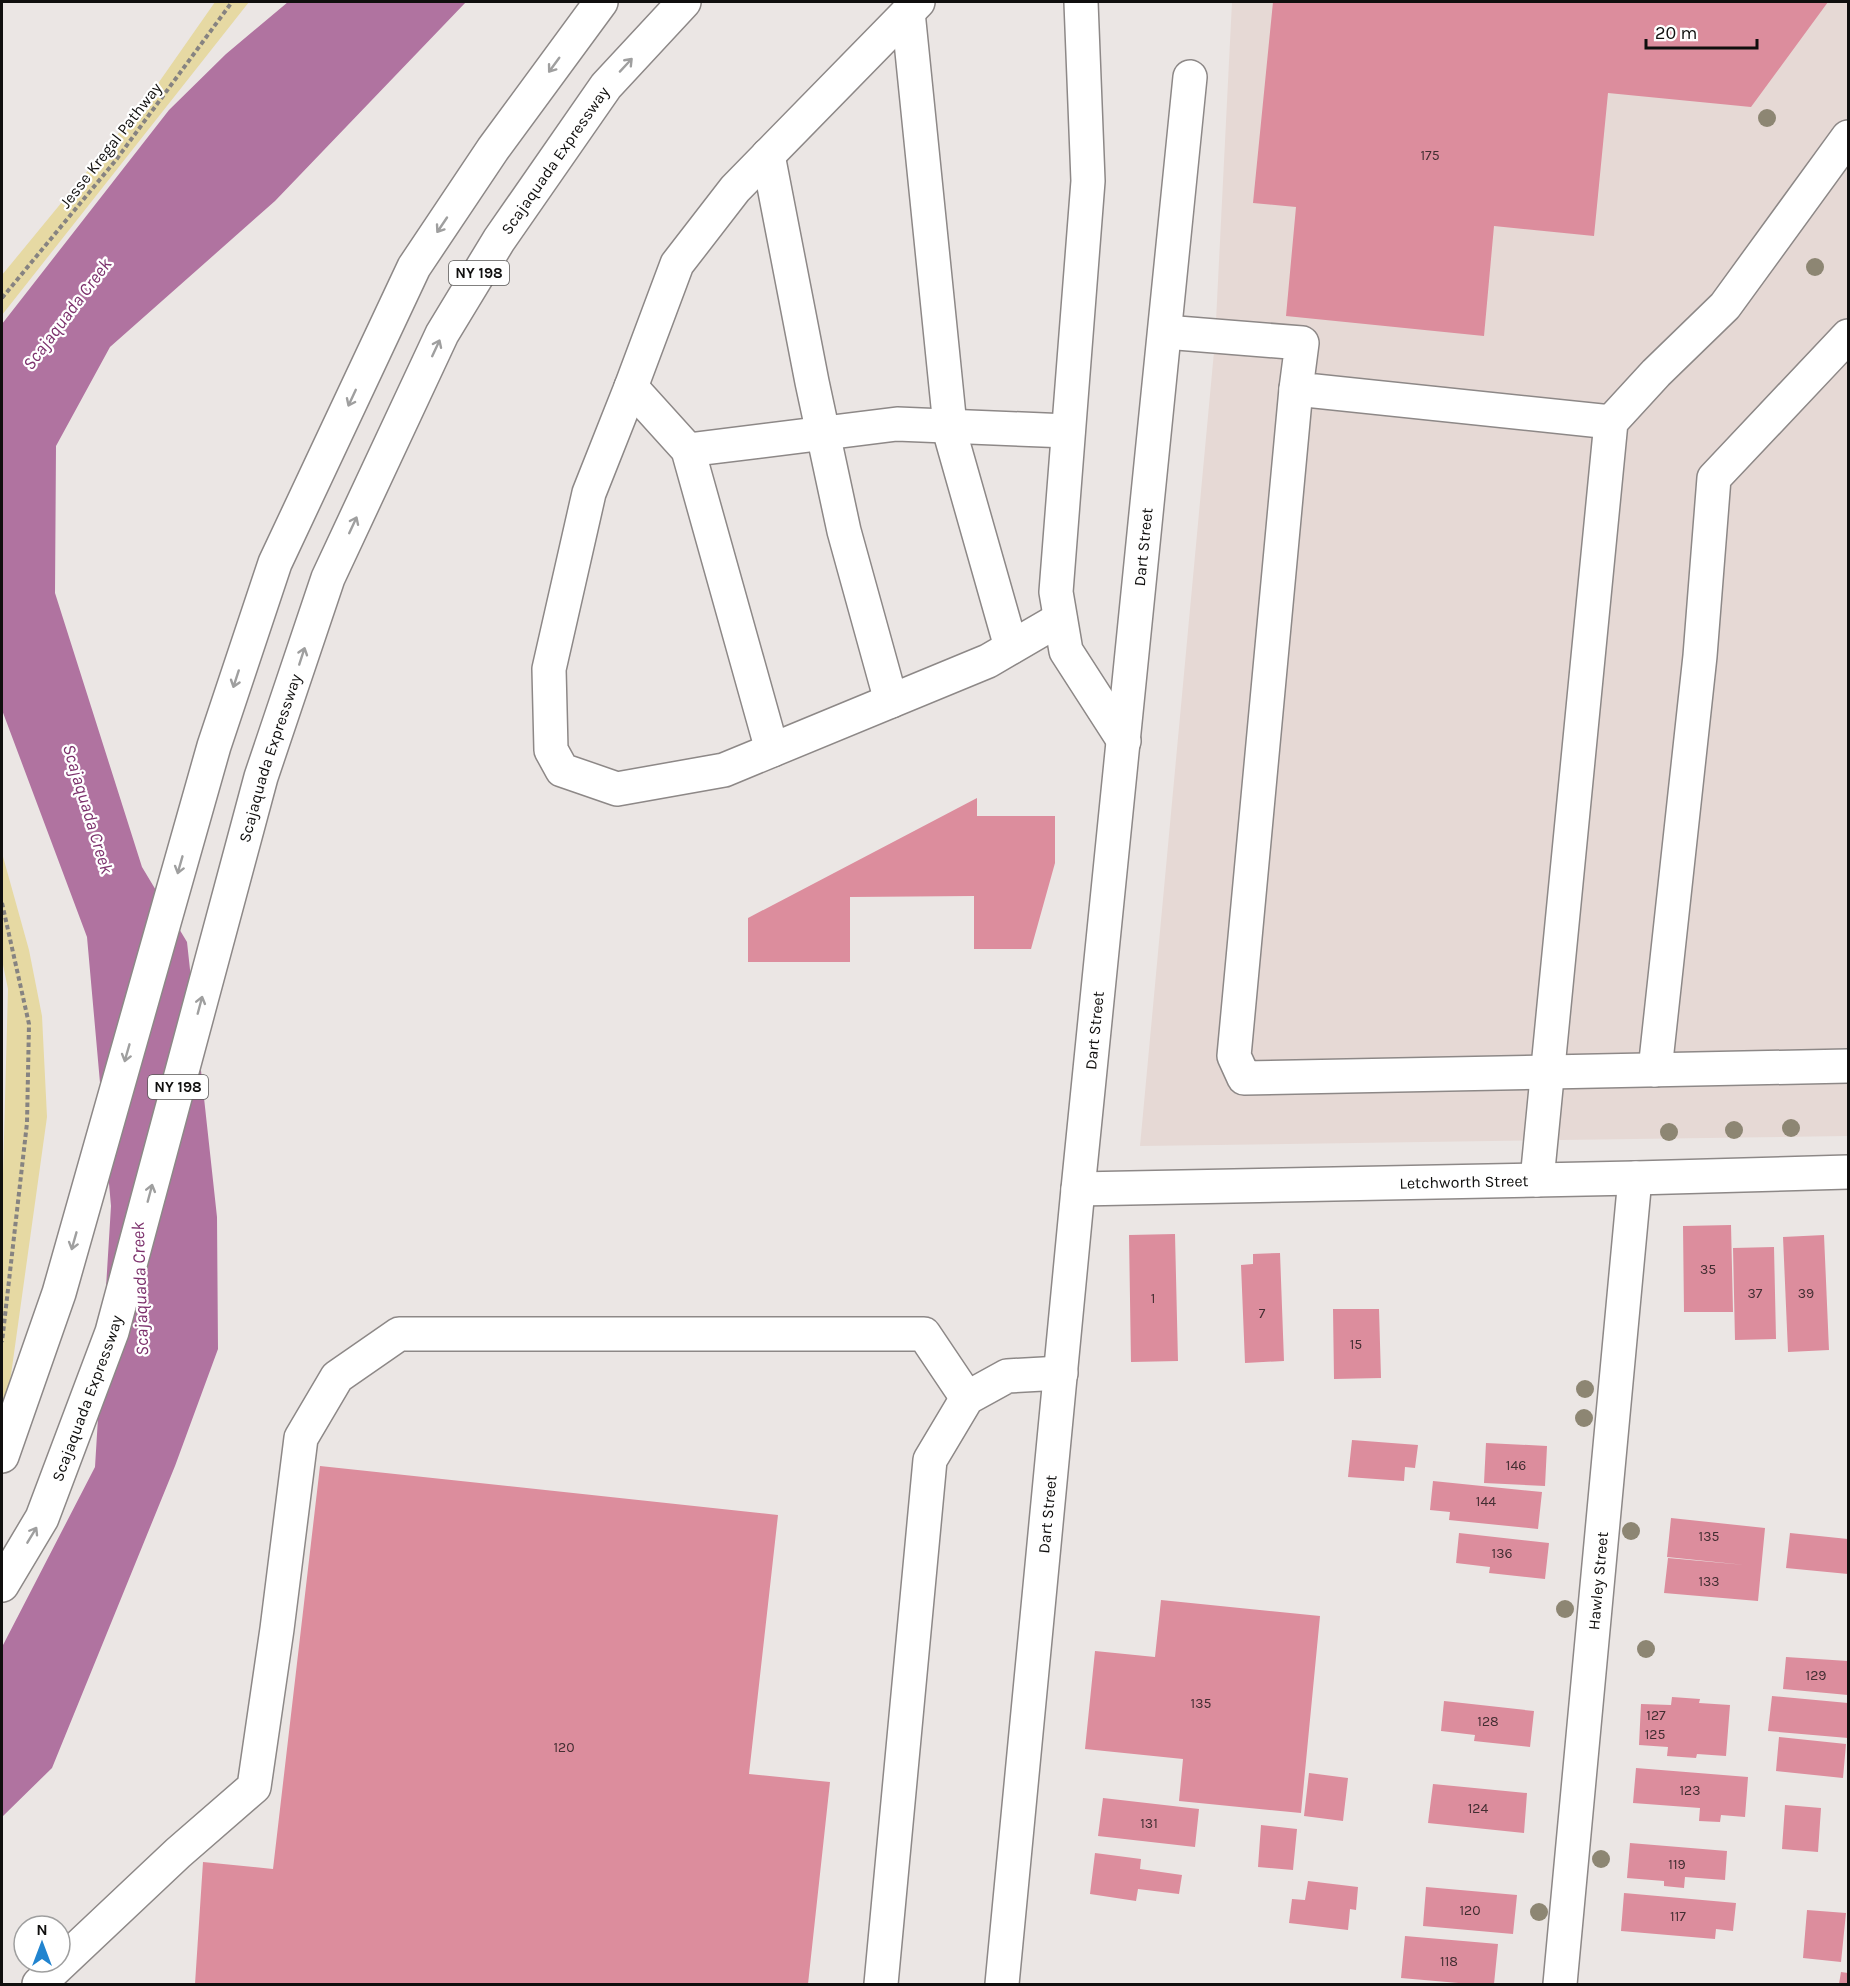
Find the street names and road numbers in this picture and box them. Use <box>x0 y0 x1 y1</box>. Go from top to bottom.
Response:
street label: Jesse Kregal Pathway <box>55 78 166 212</box>
street label: Scajaquada Expressway <box>497 82 613 238</box>
road number: NY 198 <box>449 261 509 285</box>
street label: Dart Street <box>1130 507 1157 587</box>
street label: Scajaquada Expressway <box>235 671 305 845</box>
street label: Dart Street <box>1081 990 1108 1071</box>
road number: NY 198 <box>148 1075 208 1099</box>
street label: Letchworth Street <box>1399 1171 1529 1193</box>
street label: Scajaquada Expressway <box>48 1313 126 1484</box>
street label: Dart Street <box>1034 1474 1061 1554</box>
street label: Hawley Street <box>1584 1531 1612 1631</box>

